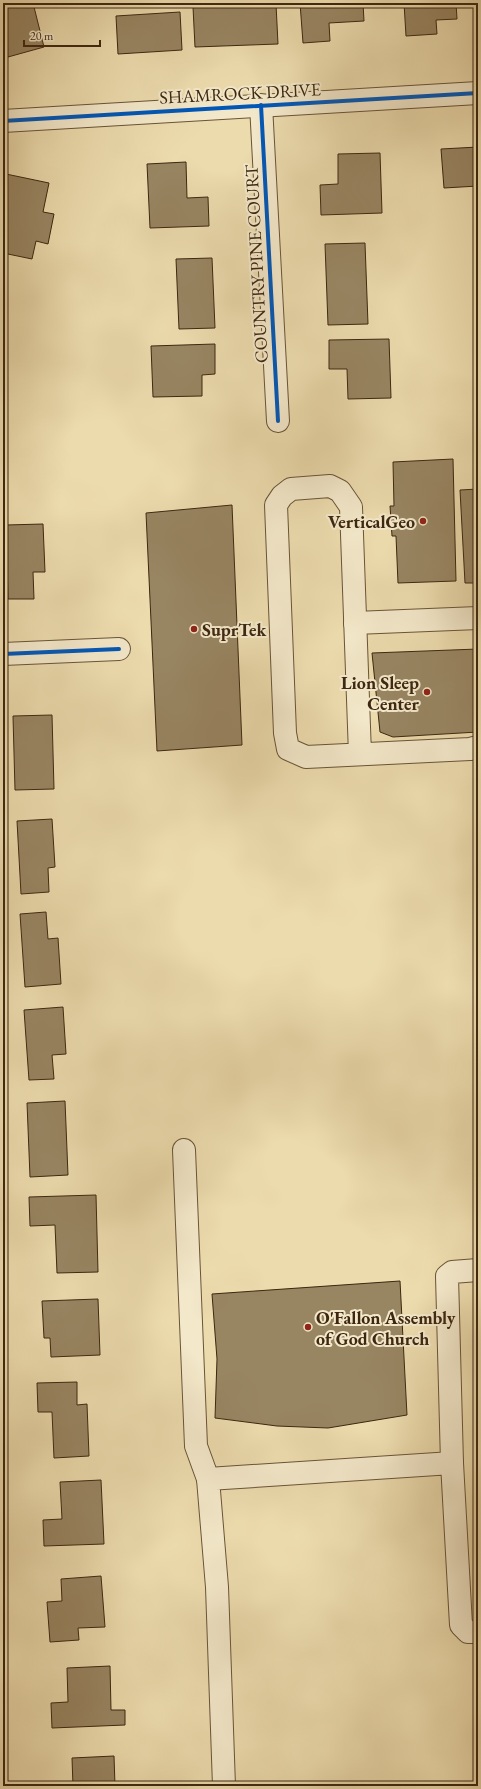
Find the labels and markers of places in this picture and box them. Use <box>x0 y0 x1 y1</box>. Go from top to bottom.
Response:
place label: VerticalGeo <box>328 510 415 533</box>
marker: VerticalGeo <box>418 516 428 526</box>
place label: SuprTek <box>202 618 267 641</box>
marker: SuprTek <box>189 624 199 634</box>
place label: Lion Sleep Center <box>341 671 420 715</box>
marker: Lion Sleep Center <box>422 687 432 697</box>
place label: O'Fallon Assembly of God Church <box>316 1306 456 1350</box>
marker: O'Fallon Assembly of God Church <box>303 1322 313 1332</box>

